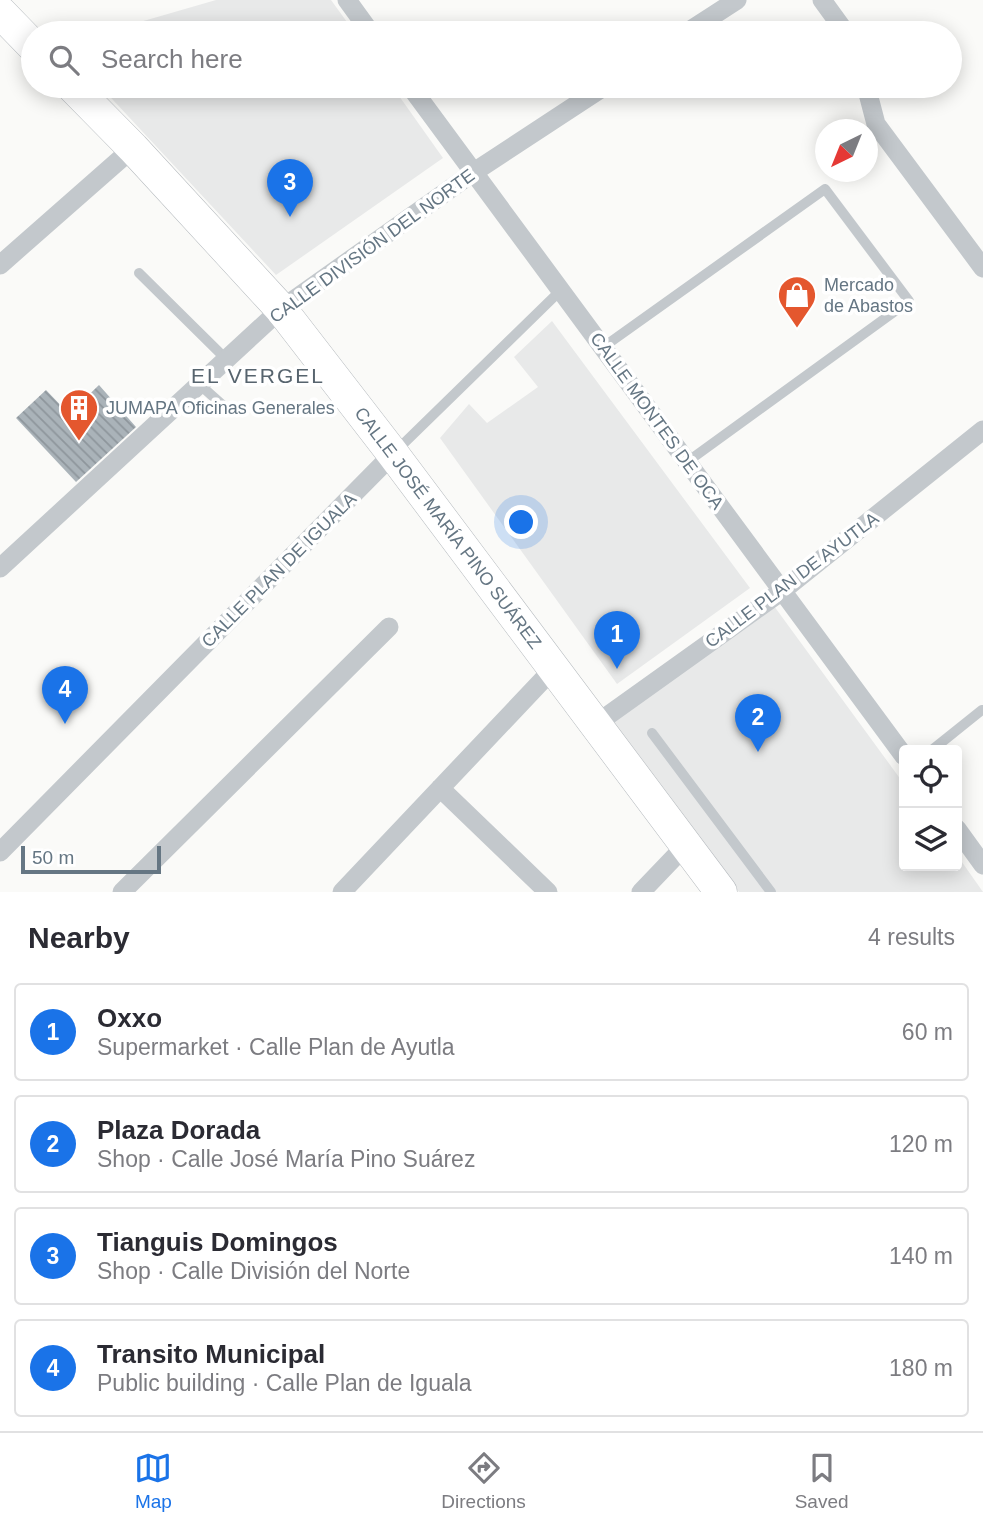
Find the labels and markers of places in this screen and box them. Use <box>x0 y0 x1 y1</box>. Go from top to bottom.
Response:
pin: 3 <box>267 159 313 217</box>
shop icon: Mercado de Abastos <box>776 274 818 329</box>
place label: Mercado de Abastos <box>824 275 913 316</box>
building icon: JUMAPA Oficinas Generales <box>58 387 100 442</box>
place label: JUMAPA Oficinas Generales <box>106 398 335 418</box>
pin: 1 <box>594 611 640 669</box>
pin: 4 <box>42 666 88 724</box>
pin: 2 <box>735 694 781 752</box>

